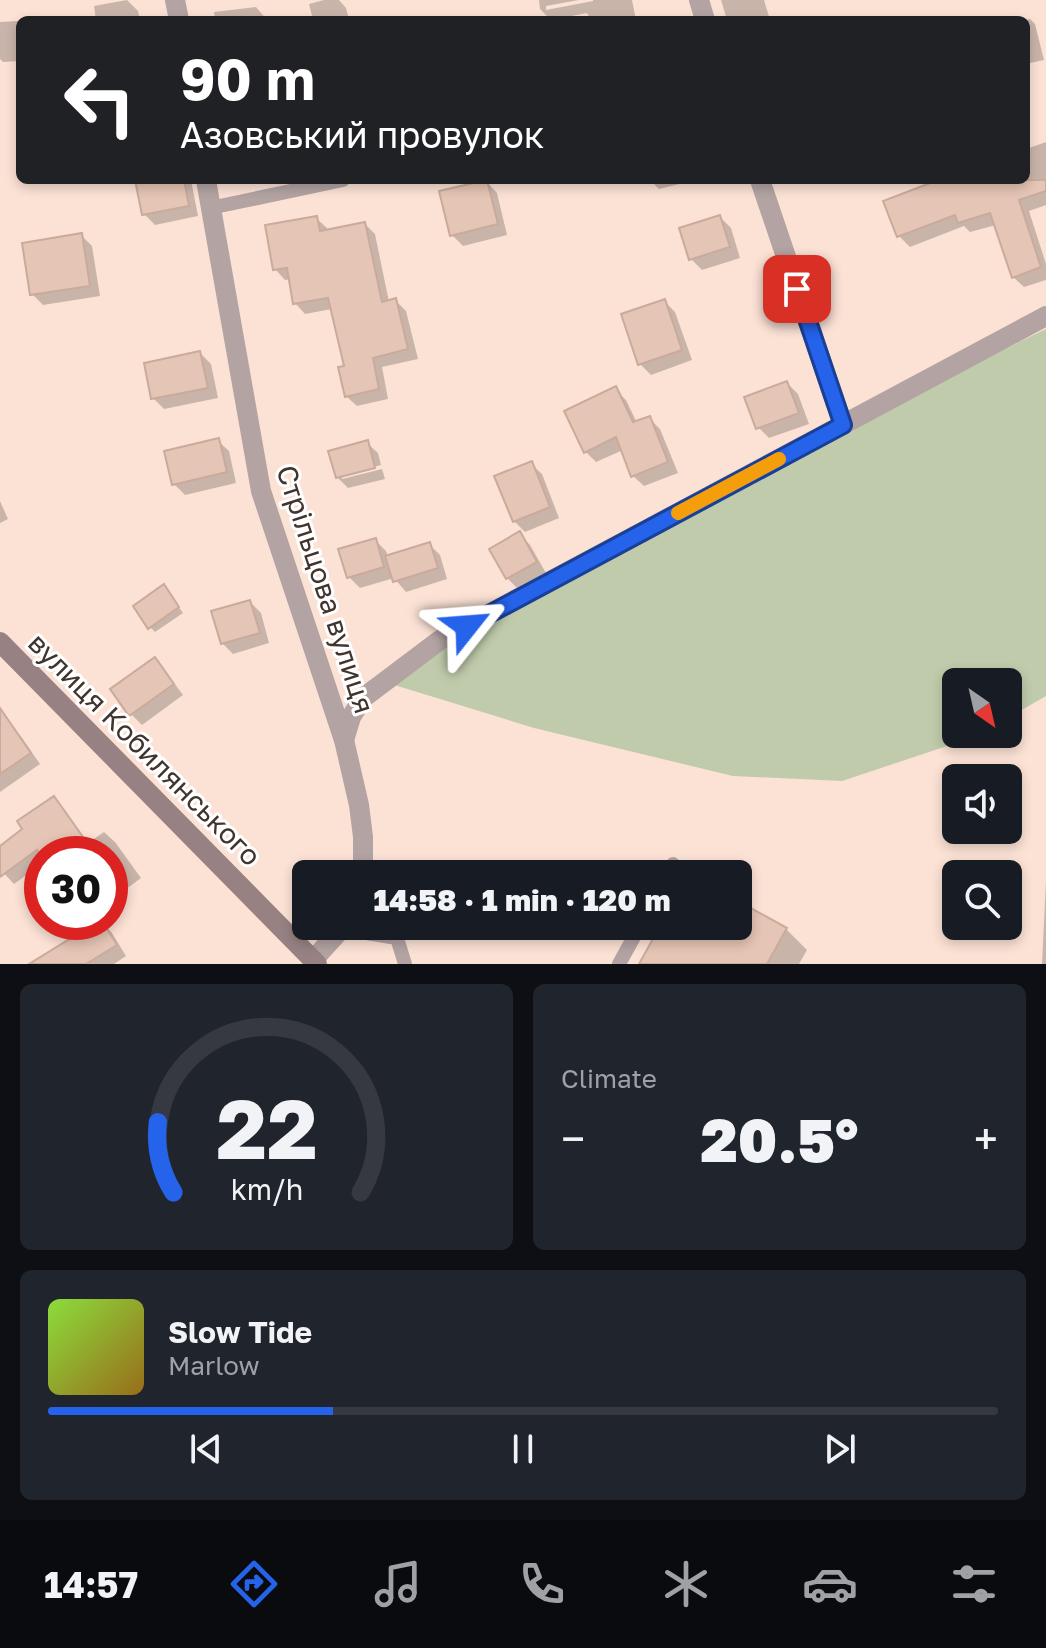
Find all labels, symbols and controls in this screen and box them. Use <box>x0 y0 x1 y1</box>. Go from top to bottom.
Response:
text: 90 m <box>180 45 315 112</box>
icon: left <box>48 48 152 152</box>
text: Азовський провулок <box>180 113 545 156</box>
pin <box>763 255 831 323</box>
icon: arrive <box>775 267 819 311</box>
street label: Стрільцова вулиця <box>270 461 382 717</box>
position arrow <box>425 584 509 668</box>
street label: вулиця Кобилянського <box>22 626 268 872</box>
north arrow <box>942 668 1022 748</box>
map controls <box>942 668 1022 940</box>
button: sound <box>942 764 1022 844</box>
speed limit sign: 30 <box>24 836 128 940</box>
button: search <box>942 860 1022 940</box>
text: 14:58 · 1 min · 120 m <box>373 882 671 918</box>
text: Climate <box>561 1063 657 1094</box>
text: 22 <box>216 1077 317 1177</box>
text: 20.5° <box>701 1103 858 1175</box>
text: − <box>561 1112 585 1165</box>
text: + <box>974 1112 998 1165</box>
text: km/h <box>230 1172 303 1206</box>
text: Slow Tide <box>168 1314 312 1350</box>
text: Marlow <box>168 1350 260 1381</box>
icon: previous <box>184 1427 228 1471</box>
icon: pause <box>501 1427 545 1471</box>
icon: next <box>818 1427 862 1471</box>
icon: directions <box>226 1556 282 1612</box>
icon: music <box>370 1556 426 1612</box>
icon: phone <box>514 1556 570 1612</box>
icon: climate <box>658 1556 714 1612</box>
icon: car <box>802 1556 858 1612</box>
icon: filters <box>946 1556 1002 1612</box>
text: 14:57 <box>44 1563 138 1606</box>

